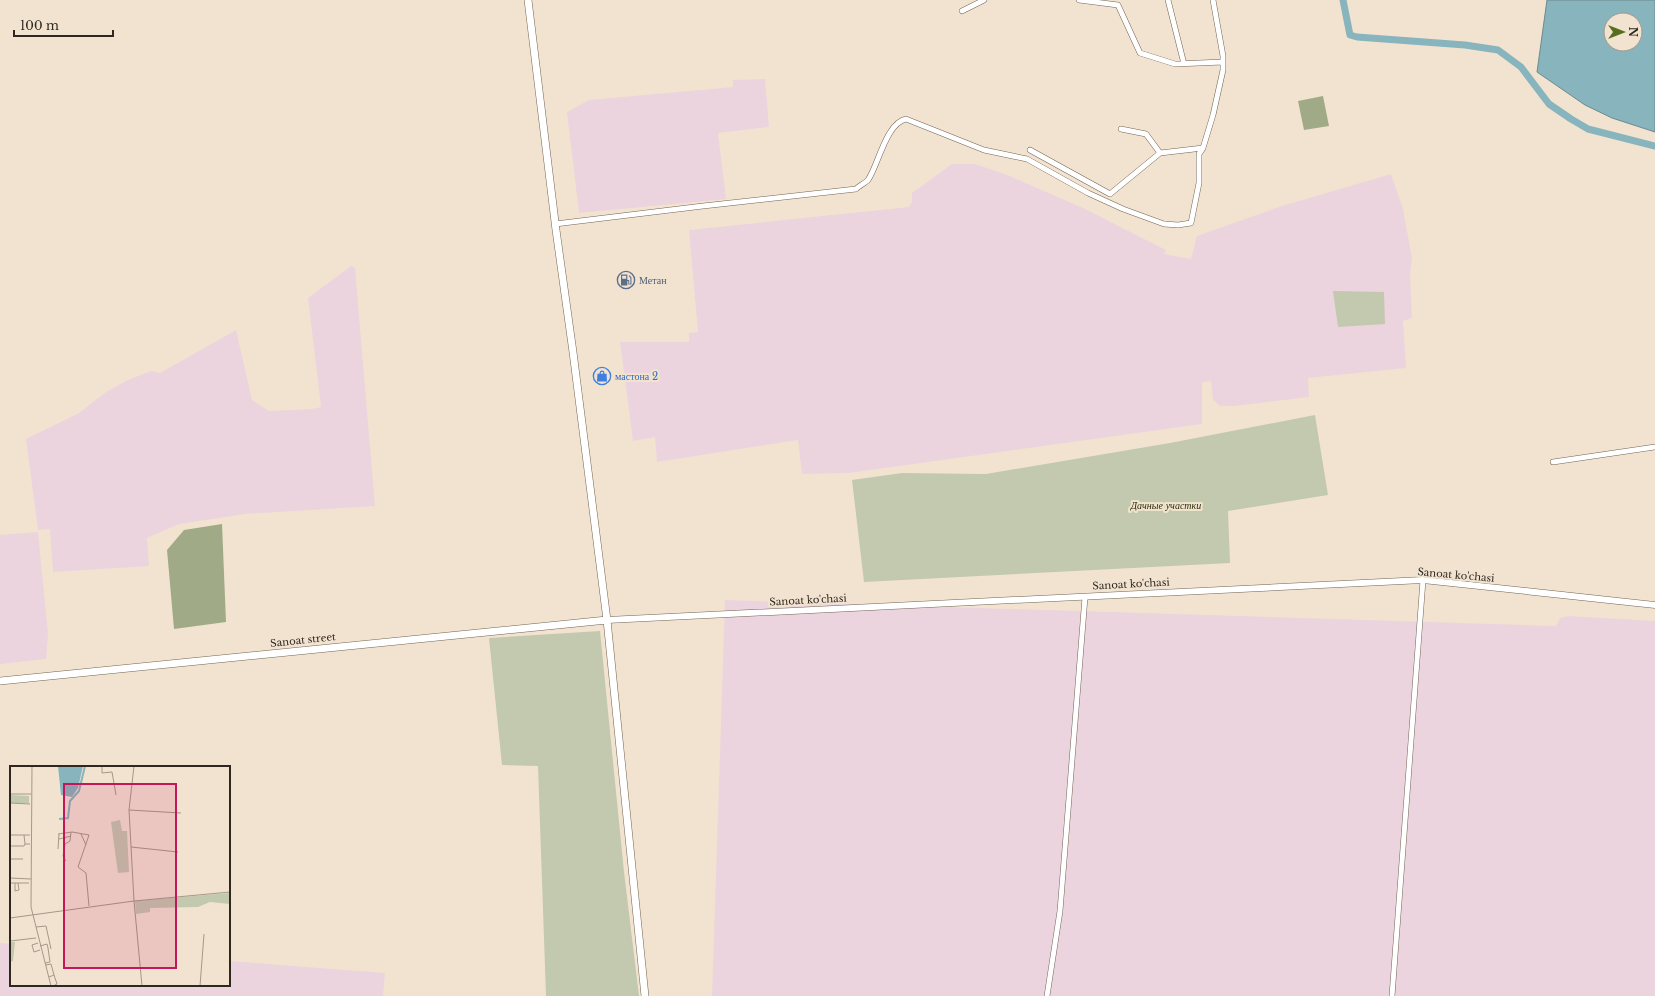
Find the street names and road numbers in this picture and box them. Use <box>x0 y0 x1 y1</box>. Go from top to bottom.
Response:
street label: Sanoat ko'chasi <box>1417 565 1496 585</box>
street label: Sanoat ko'chasi <box>1092 575 1171 593</box>
street label: Sanoat ko'chasi <box>769 591 848 609</box>
street label: Sanoat street <box>270 630 337 650</box>

